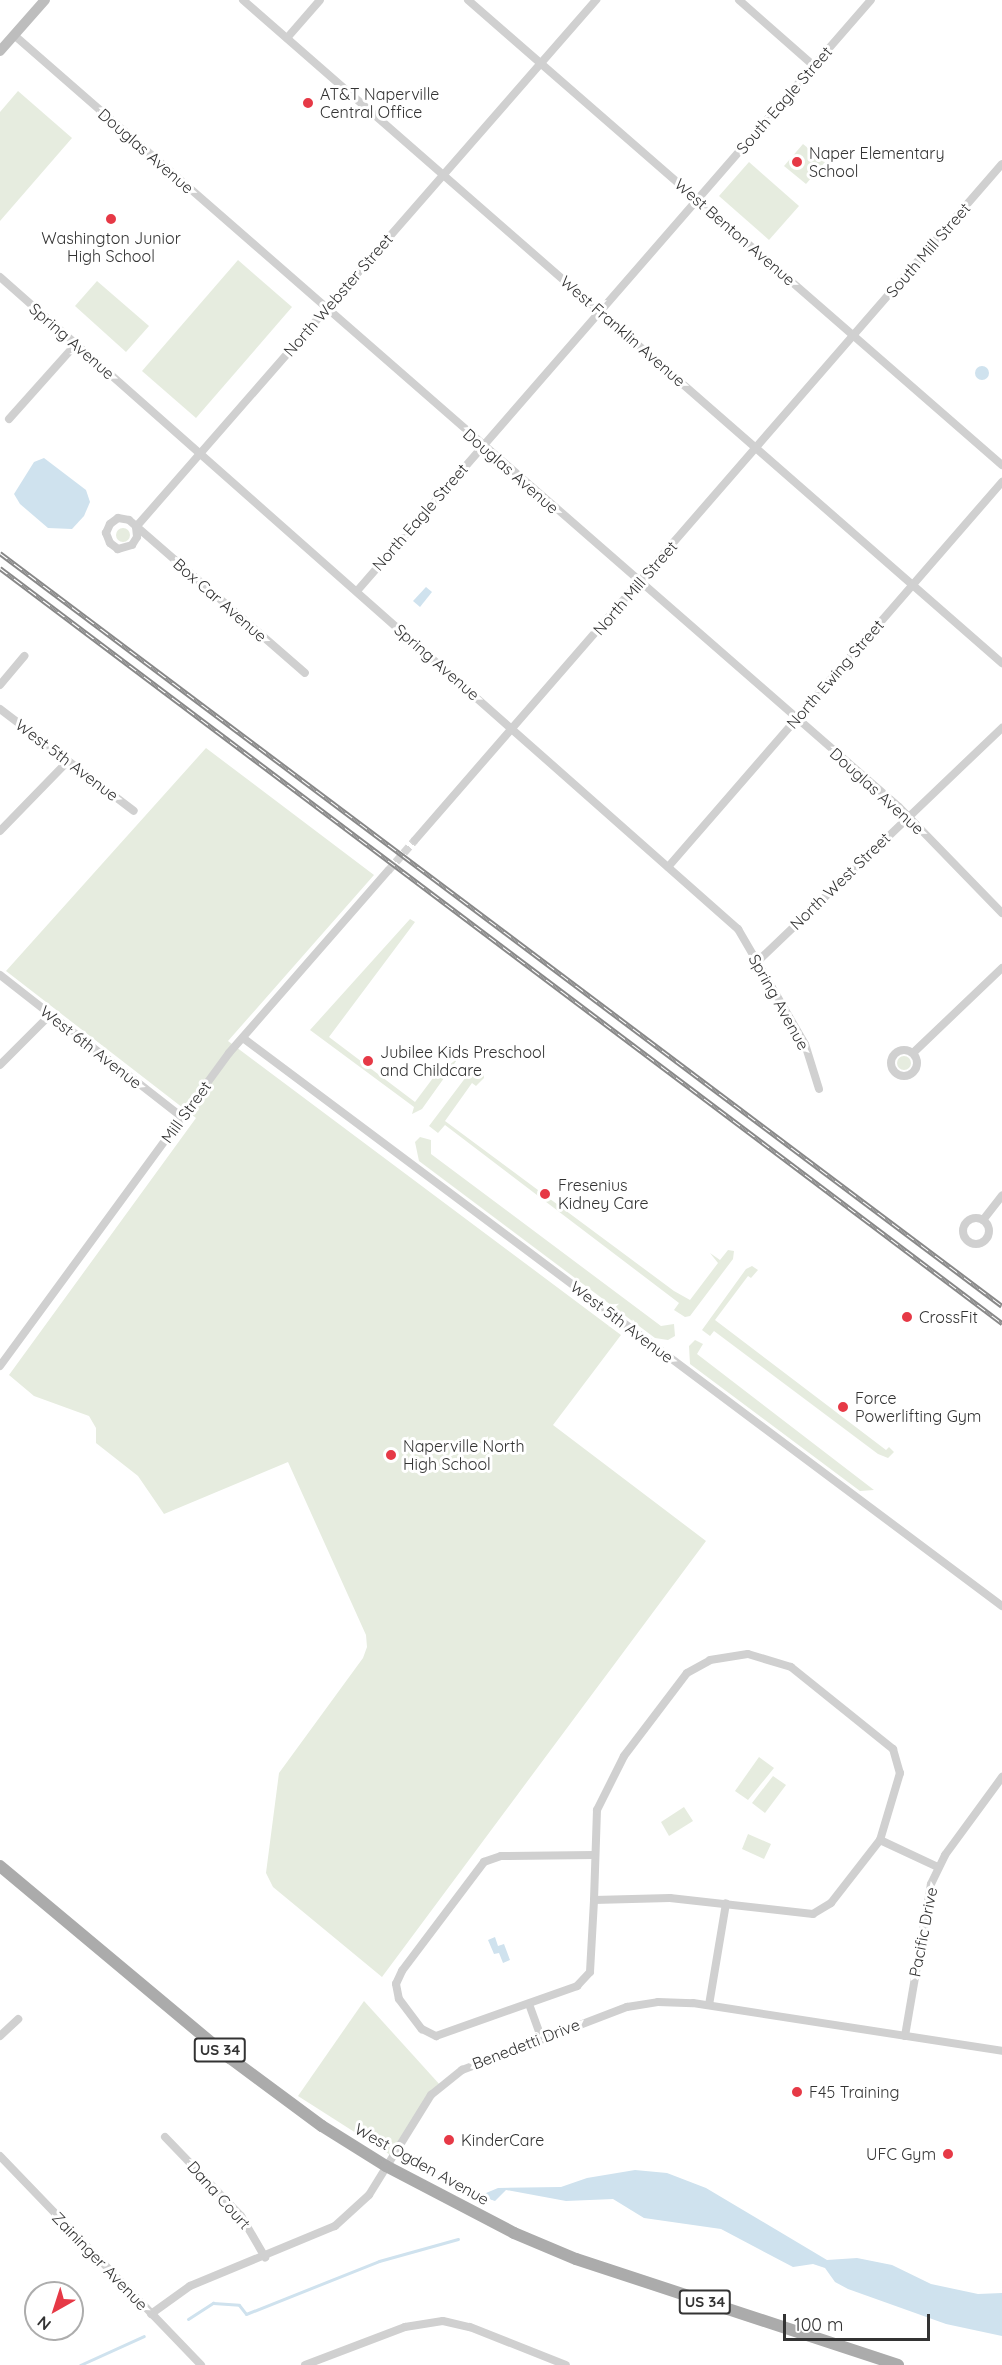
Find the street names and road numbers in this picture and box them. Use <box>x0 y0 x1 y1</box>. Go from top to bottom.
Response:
street label: South Eagle Street <box>732 42 836 158</box>
street label: Douglas Avenue <box>94 104 198 198</box>
street label: West Benton Avenue <box>671 174 799 290</box>
street label: South Mill Street <box>882 199 974 301</box>
street label: North Webster Street <box>279 230 397 360</box>
street label: West Franklin Avenue <box>557 272 689 390</box>
street label: Spring Avenue <box>25 299 119 383</box>
street label: Douglas Avenue <box>459 424 563 518</box>
street label: North Eagle Street <box>368 459 472 575</box>
street label: North Mill Street <box>589 537 681 639</box>
street label: Box Car Avenue <box>169 554 271 646</box>
street label: North Ewing Street <box>782 616 888 732</box>
street label: Spring Avenue <box>390 620 484 704</box>
street label: West 5th Avenue <box>12 715 122 805</box>
street label: Douglas Avenue <box>826 744 928 838</box>
street label: North West Street <box>786 828 894 934</box>
street label: Spring Avenue <box>745 951 813 1053</box>
street label: West 6th Avenue <box>36 1001 146 1093</box>
street label: Mill Street <box>157 1077 215 1147</box>
street label: West 5th Avenue <box>567 1277 677 1367</box>
street label: Pacific Drive <box>905 1885 941 1979</box>
street label: Benedetti Drive <box>470 2015 582 2073</box>
road number: US 34 <box>193 2038 247 2062</box>
street label: West Ogden Avenue <box>352 2119 492 2209</box>
street label: Dana Court <box>183 2157 255 2233</box>
street label: Zaininger Avenue <box>48 2208 152 2314</box>
road number: US 34 <box>678 2290 732 2314</box>

